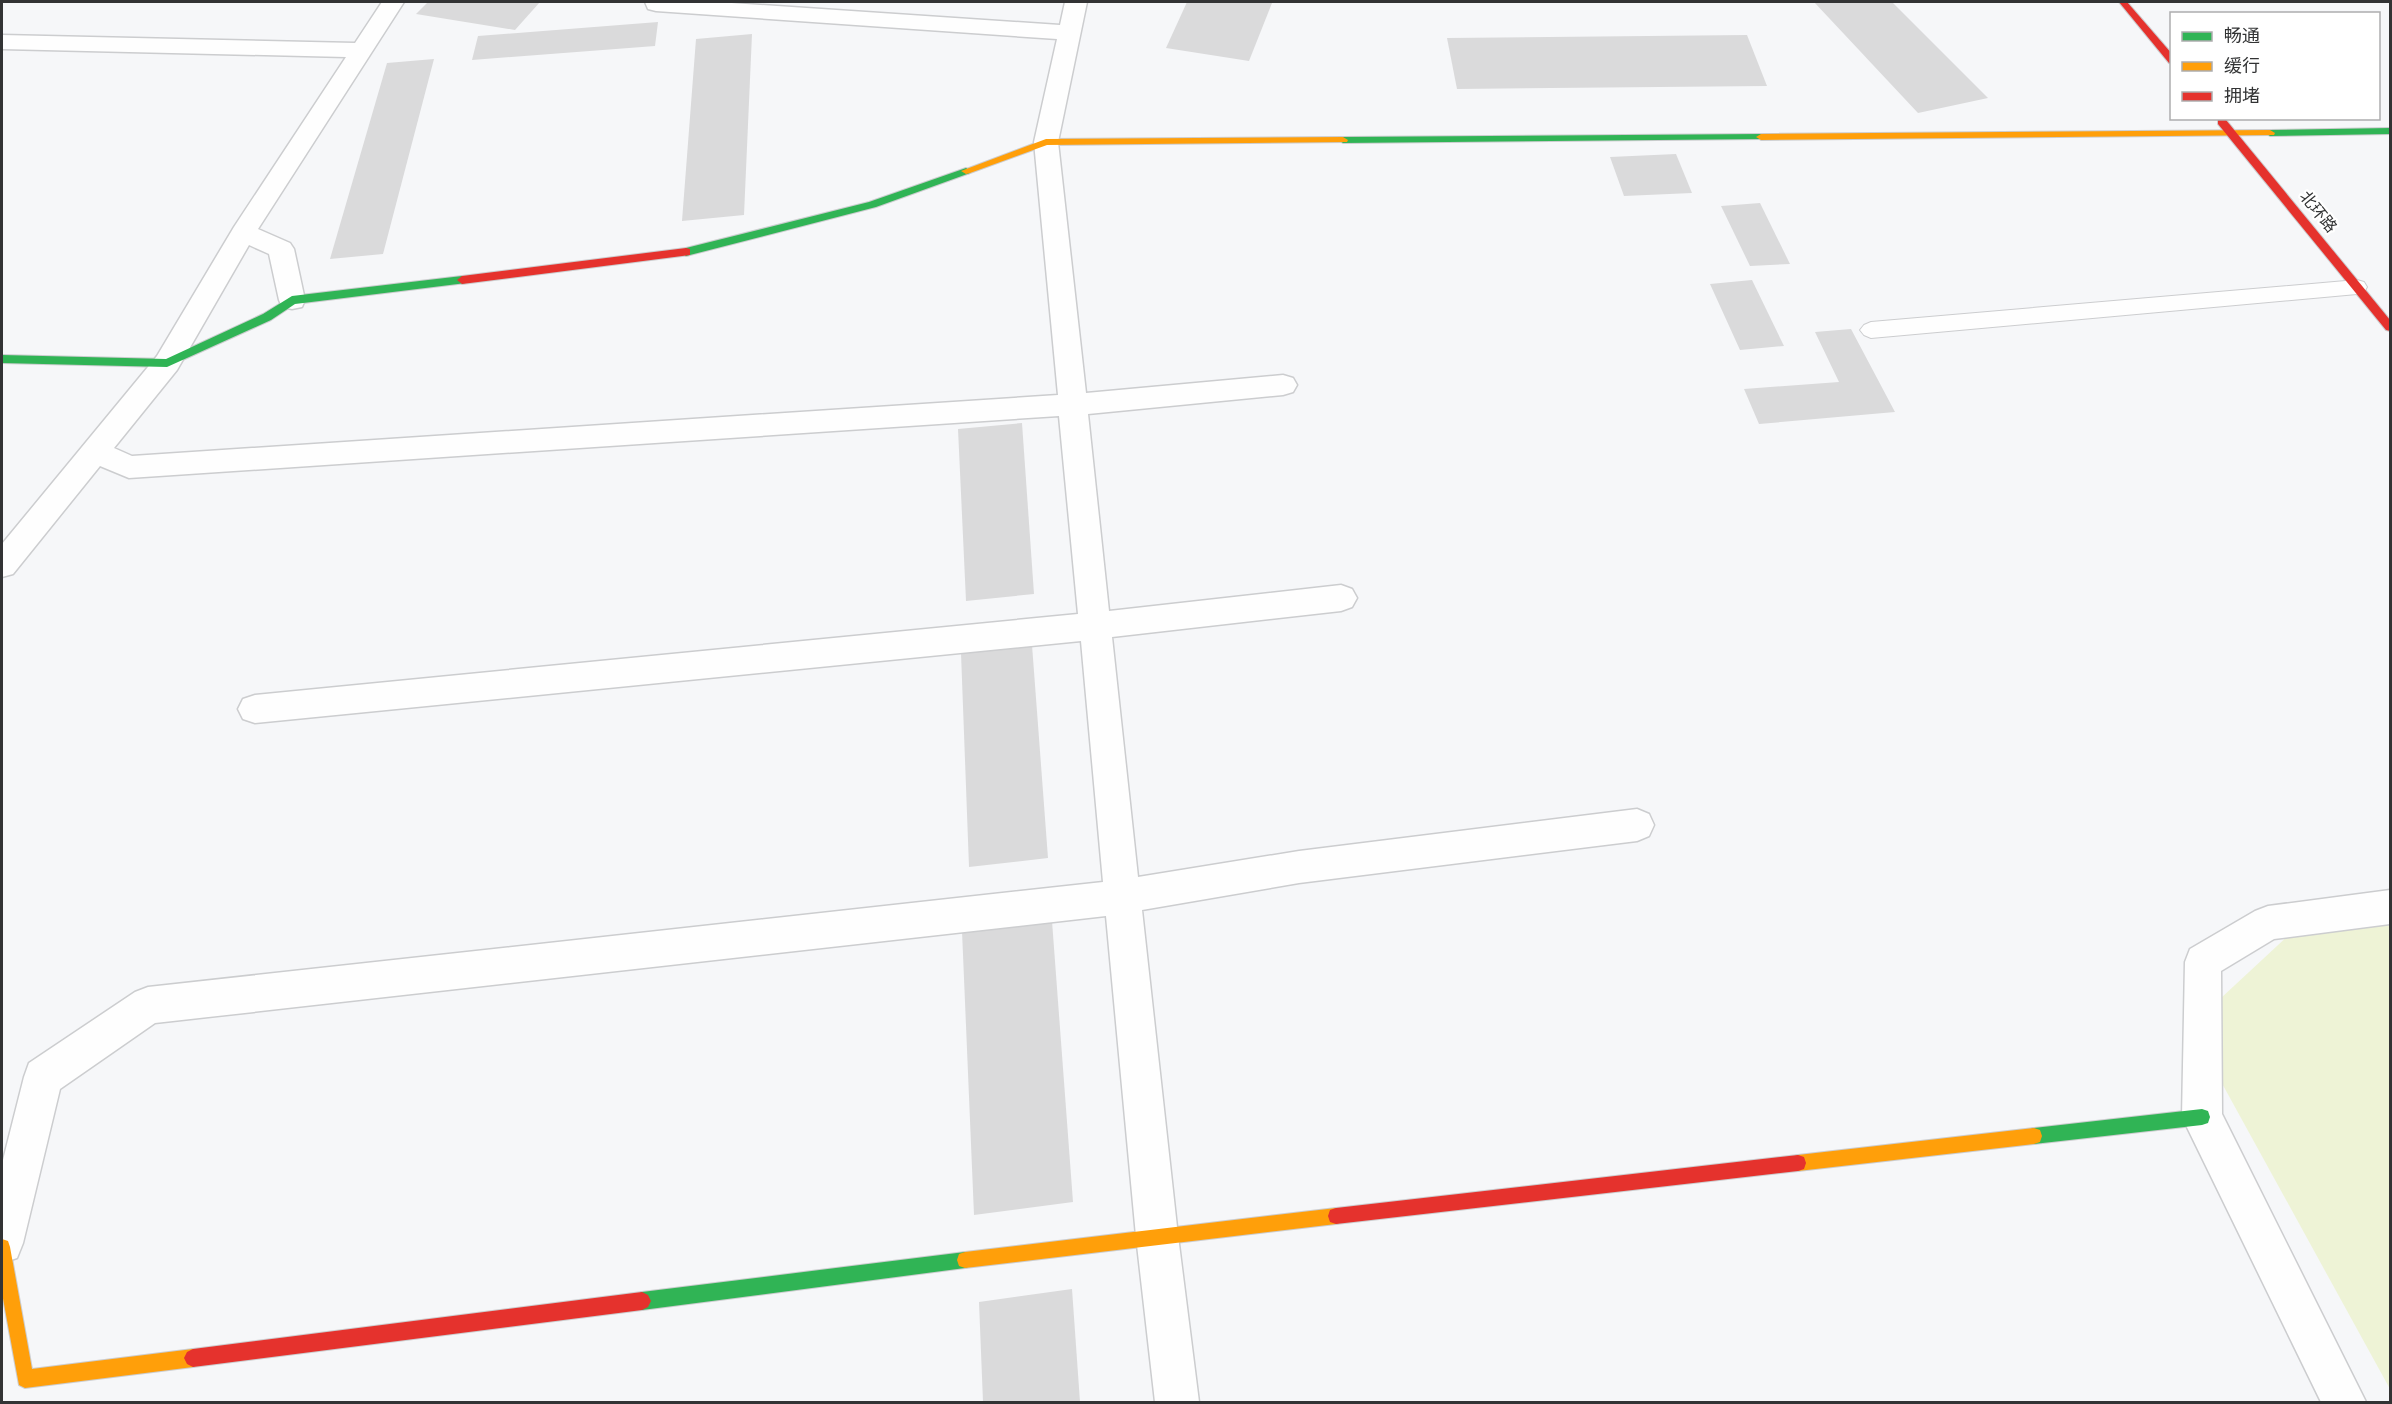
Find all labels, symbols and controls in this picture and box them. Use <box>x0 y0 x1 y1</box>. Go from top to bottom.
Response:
legend <box>2170 12 2380 120</box>
text: 畅通 <box>2224 23 2260 50</box>
text: 缓行 <box>2224 53 2260 80</box>
text: 拥堵 <box>2224 83 2260 110</box>
street label: 北环路 <box>2294 186 2342 238</box>

